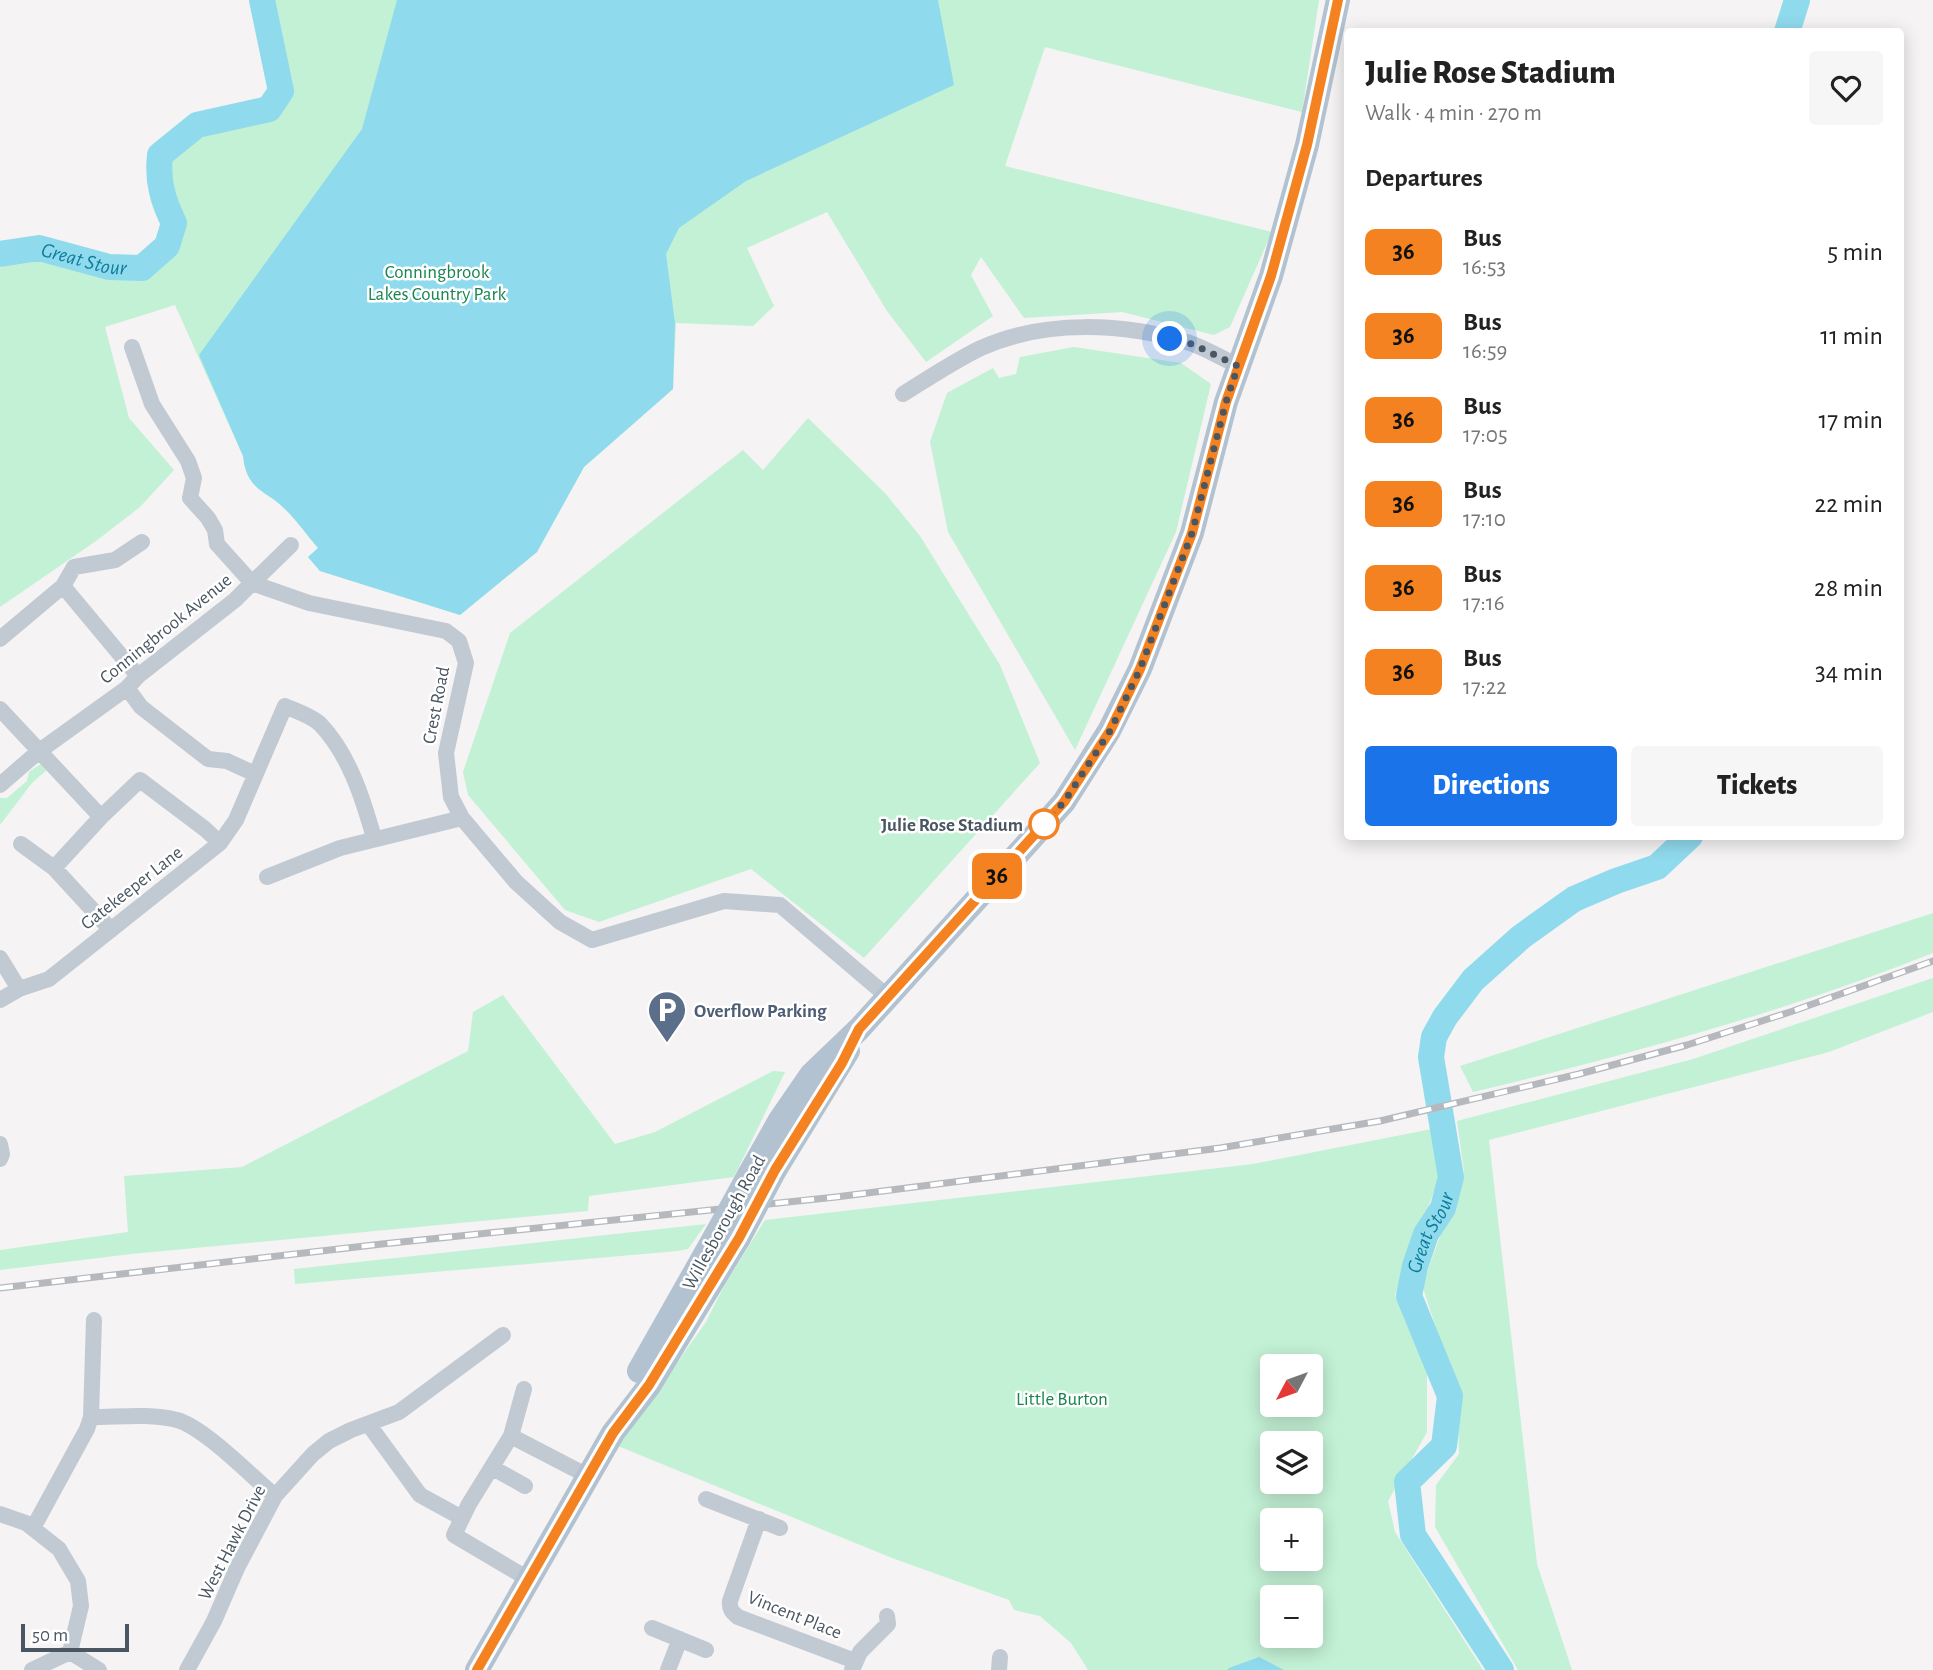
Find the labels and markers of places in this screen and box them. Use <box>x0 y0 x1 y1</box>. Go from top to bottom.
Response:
marker: Julie Rose Stadium <box>1029 809 1059 839</box>
place label: Julie Rose Stadium <box>881 816 1023 835</box>
parking icon: Overflow Parking <box>646 989 688 1044</box>
place label: Overflow Parking <box>694 1002 827 1021</box>

